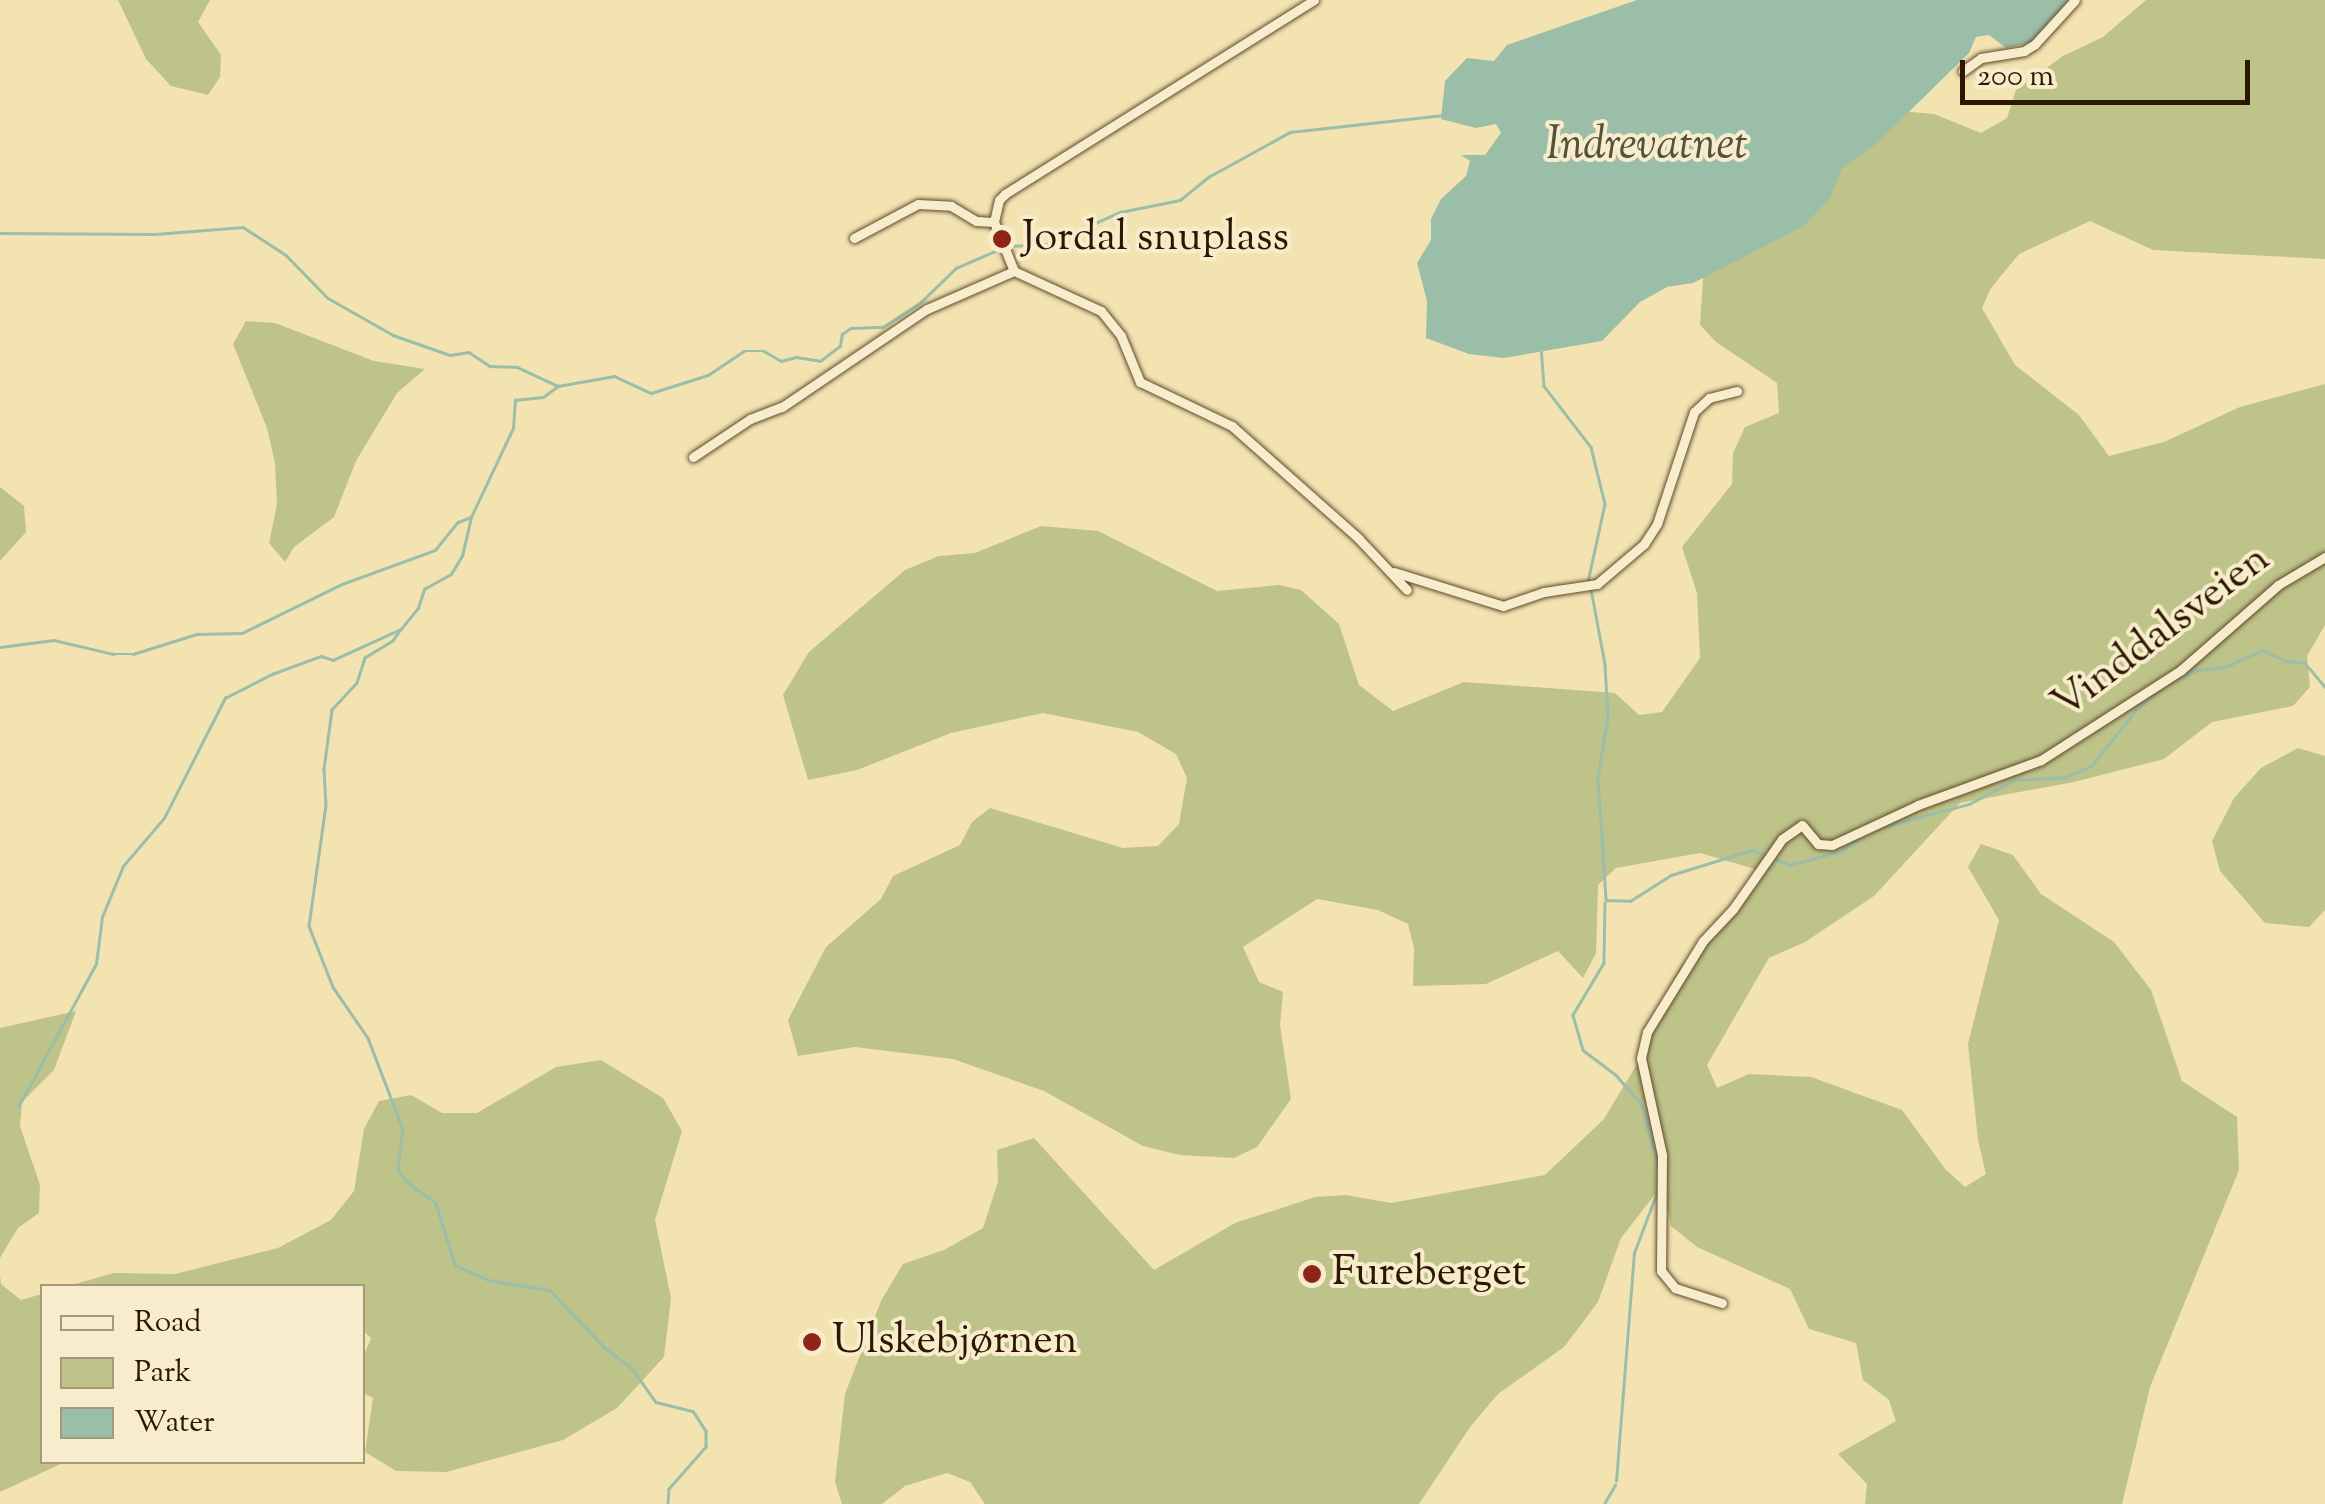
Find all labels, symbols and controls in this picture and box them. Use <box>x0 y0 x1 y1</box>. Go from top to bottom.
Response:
scale bar <box>1965 40 2255 102</box>
text: 200 m <box>1977 56 2054 99</box>
water label: Indrevatnet <box>1546 120 1748 174</box>
place label: Jordal snuplass <box>1022 214 1289 264</box>
marker: Jordal snuplass <box>991 228 1013 250</box>
street label: Vinddalsveien <box>2043 535 2281 731</box>
place label: Fureberget <box>1332 1249 1526 1299</box>
marker: Fureberget <box>1301 1263 1323 1285</box>
legend <box>40 1284 365 1464</box>
text: Road <box>134 1302 201 1345</box>
place label: Ulskebjørnen <box>832 1317 1078 1367</box>
marker: Ulskebjørnen <box>801 1331 823 1353</box>
text: Park <box>134 1352 191 1395</box>
text: Water <box>134 1402 215 1445</box>

